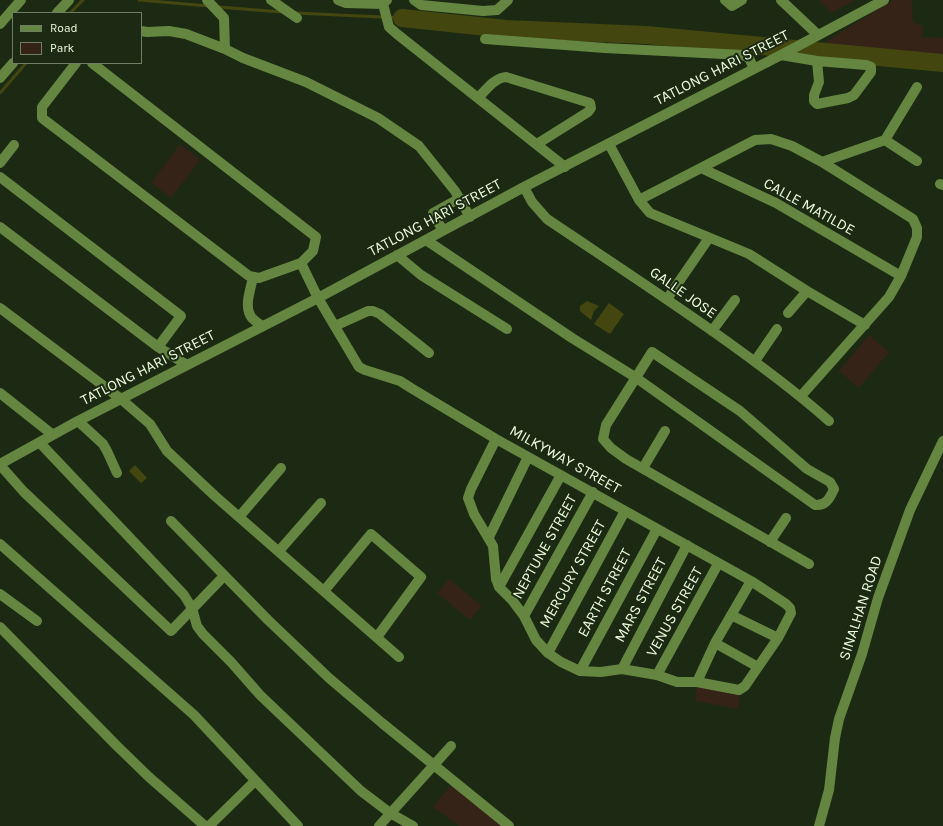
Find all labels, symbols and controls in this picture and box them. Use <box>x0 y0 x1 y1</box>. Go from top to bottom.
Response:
legend <box>12 12 142 64</box>
text: Road <box>50 21 78 35</box>
street label: TATLONG HARI STREET <box>652 26 792 110</box>
text: Park <box>50 41 74 55</box>
street label: TATLONG HARI STREET <box>365 175 505 261</box>
street label: CALLE MATILDE <box>760 175 858 239</box>
street label: GALLE JOSE <box>646 263 720 323</box>
street label: TATLONG HARI STREET <box>78 326 218 410</box>
street label: MILKYWAY STREET <box>506 422 624 498</box>
street label: NEPTUNE STREET <box>509 492 581 602</box>
street label: MERCURY STREET <box>536 517 610 631</box>
street label: EARTH STREET <box>574 546 636 640</box>
street label: SINALHAN ROAD <box>836 553 886 663</box>
street label: MARS STREET <box>611 555 671 645</box>
street label: VENUS STREET <box>643 564 707 660</box>

